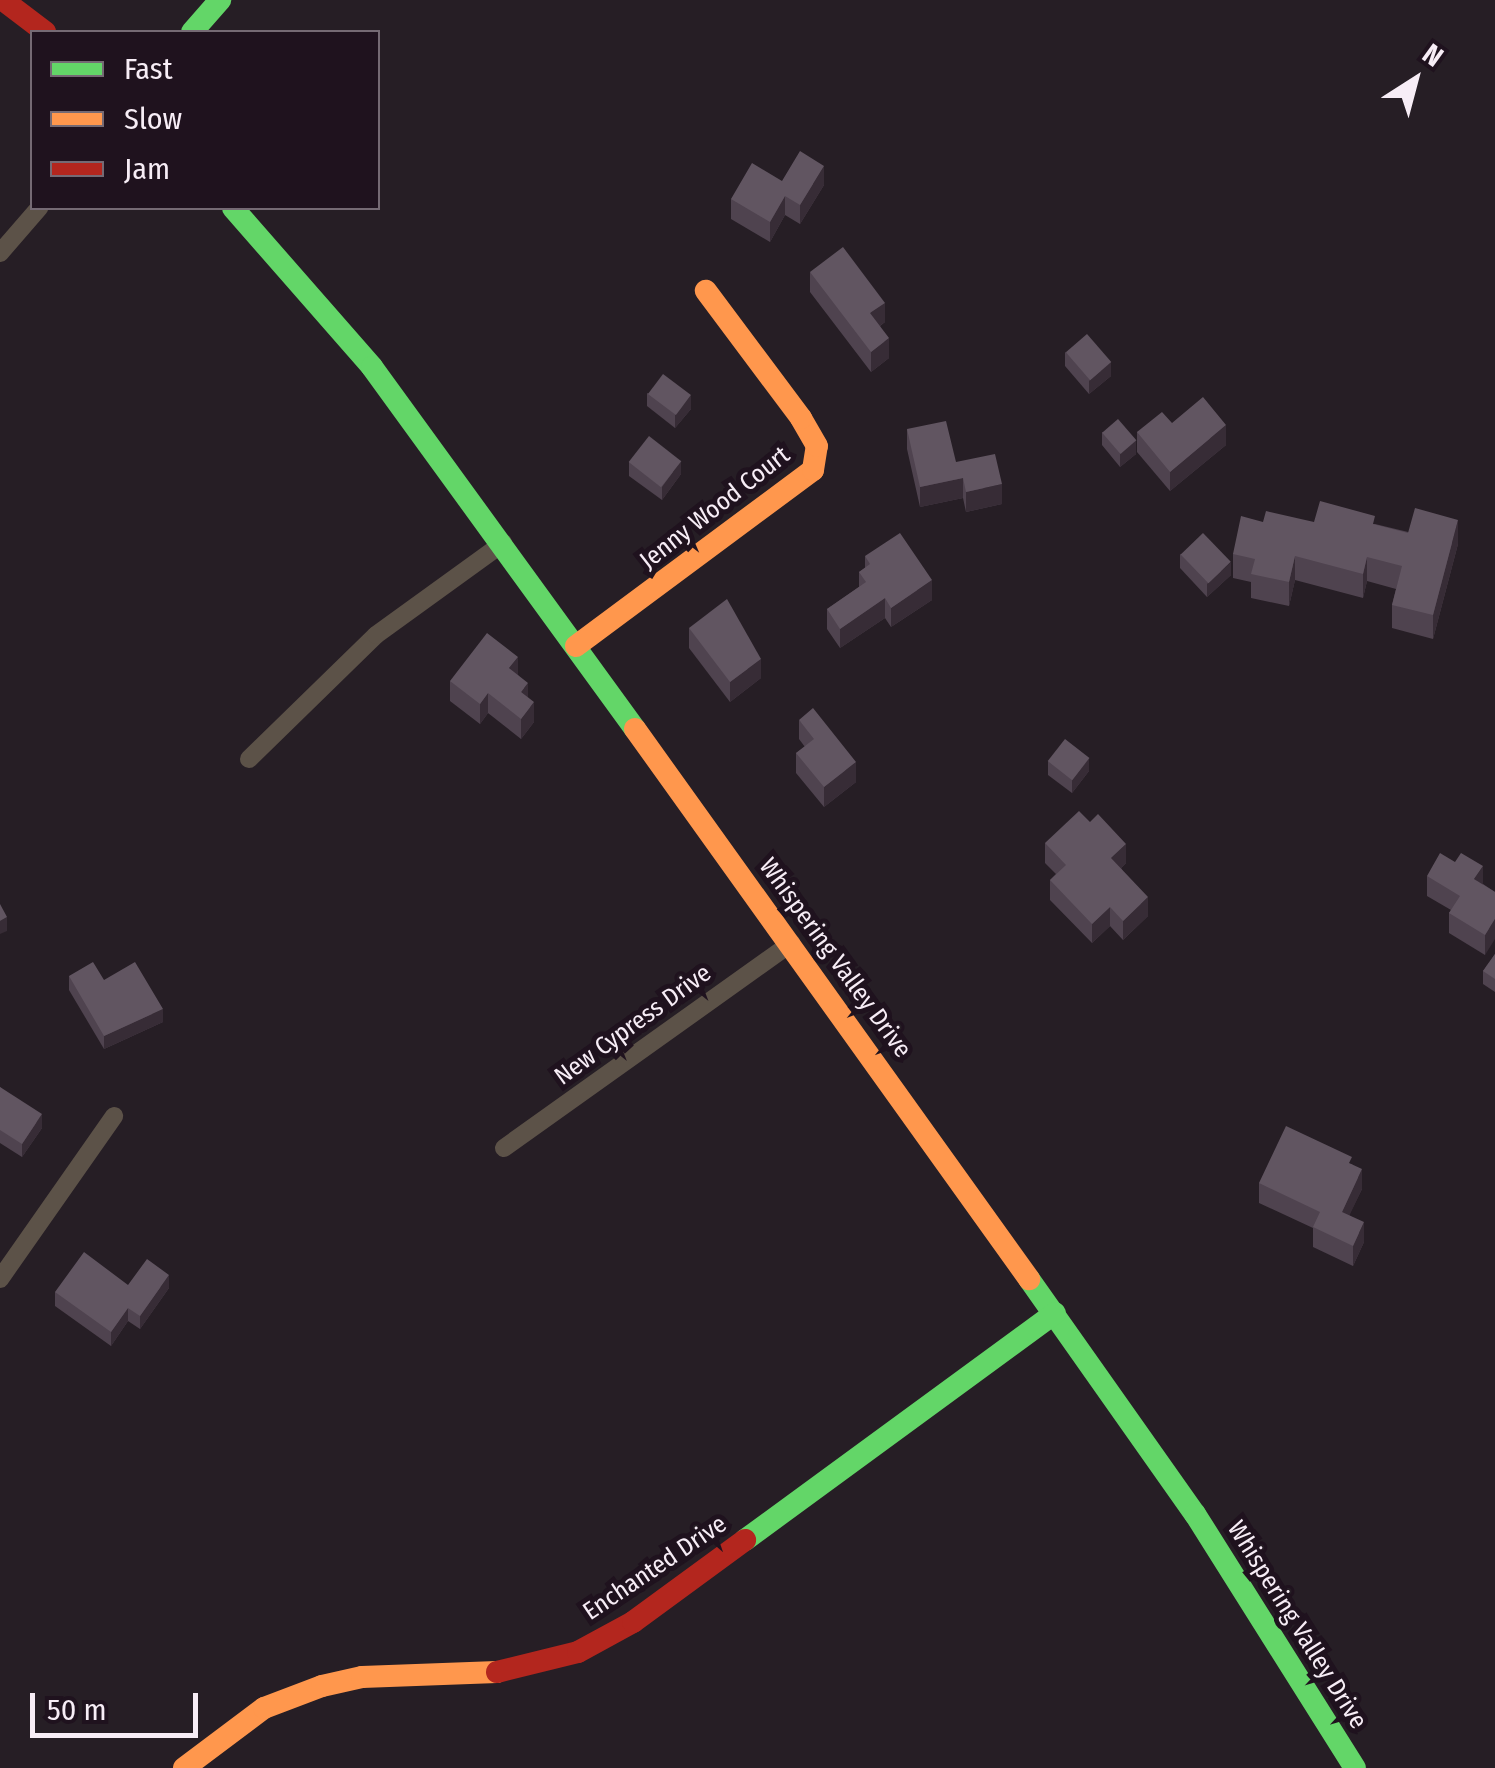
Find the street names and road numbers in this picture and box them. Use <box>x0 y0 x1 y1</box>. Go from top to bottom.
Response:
street label: Jenny Wood Court <box>634 440 796 576</box>
street label: Whispering Valley Drive <box>753 852 917 1064</box>
street label: New Cypress Drive <box>549 958 717 1092</box>
street label: Enchanted Drive <box>578 1509 732 1627</box>
street label: Whispering Valley Drive <box>1221 1516 1373 1734</box>

